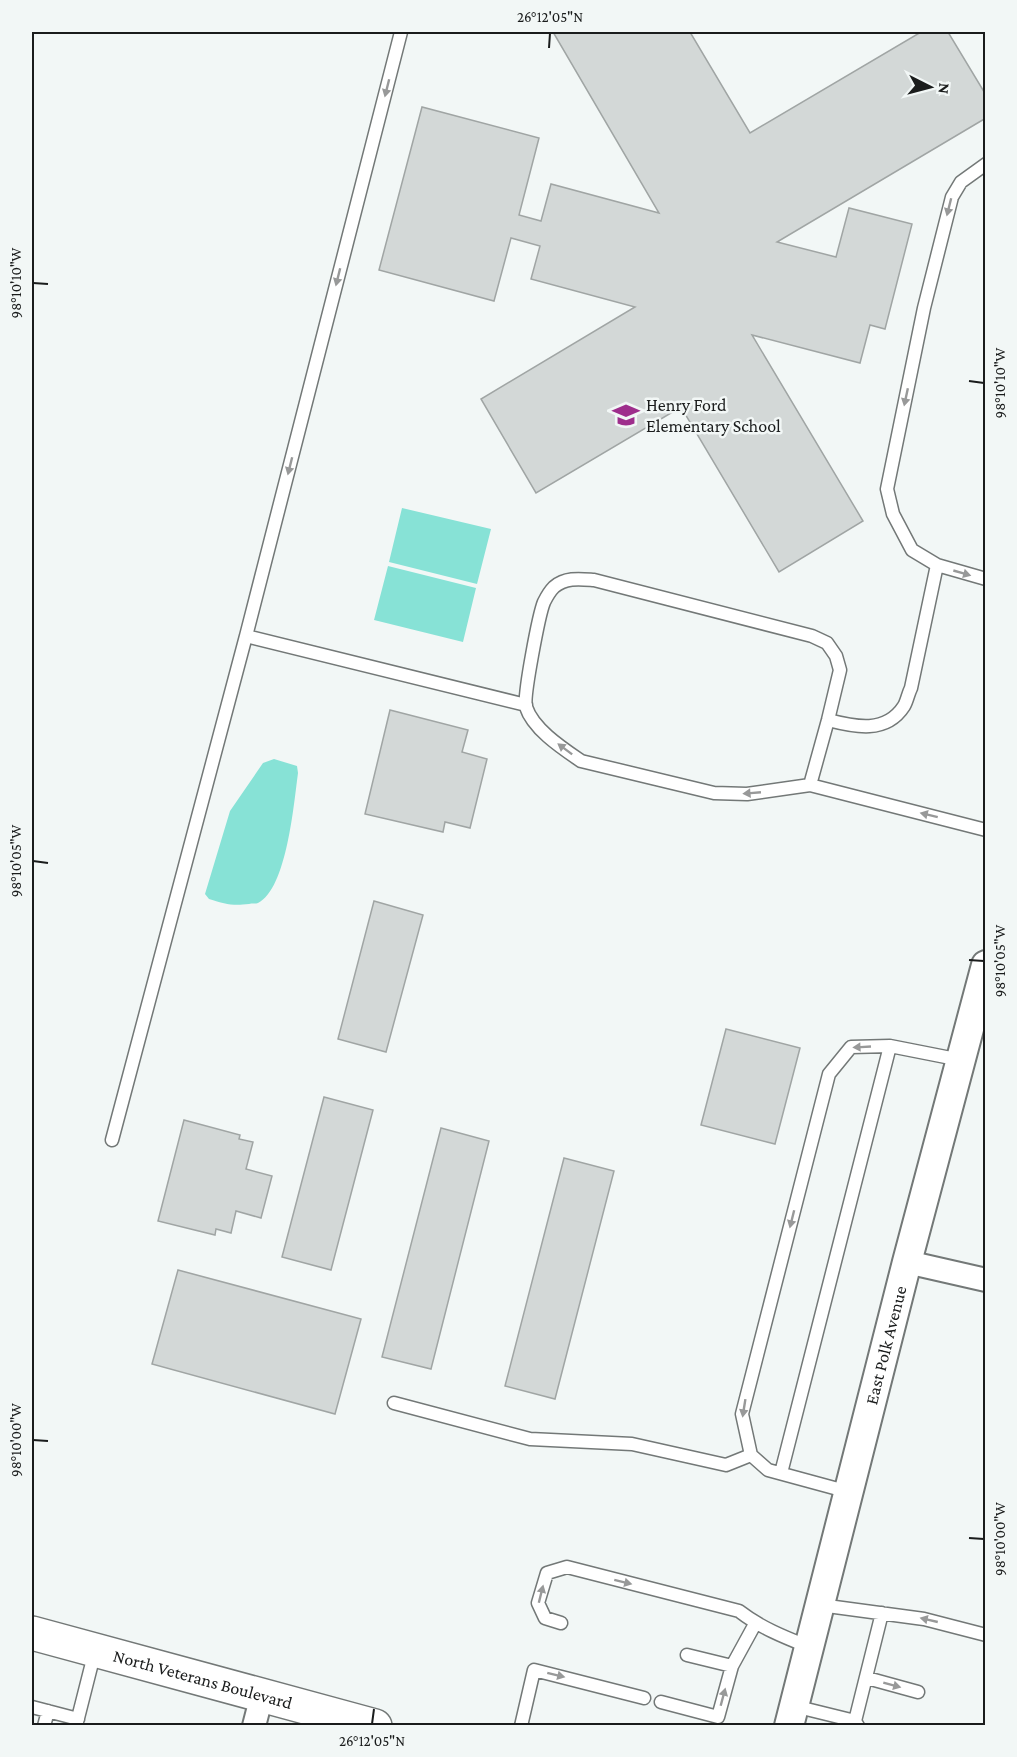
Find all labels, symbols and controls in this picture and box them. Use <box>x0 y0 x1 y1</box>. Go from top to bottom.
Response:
text: 26°12'05"N <box>517 9 583 25</box>
north arrow <box>900 57 960 117</box>
one-way arrow <box>381 79 391 97</box>
text: N <box>935 82 953 95</box>
one-way arrow <box>944 198 954 216</box>
text: 98°10'10"W <box>8 247 24 318</box>
one-way arrow <box>333 268 343 286</box>
text: 98°10'10"W <box>992 347 1008 418</box>
one-way arrow <box>901 388 910 407</box>
place label: Henry Ford Elementary School <box>646 395 781 436</box>
school or university icon: Henry Ford Elementary School <box>611 400 641 430</box>
one-way arrow <box>285 457 294 475</box>
one-way arrow <box>953 569 971 578</box>
one-way arrow <box>557 744 572 756</box>
one-way arrow <box>743 788 762 798</box>
one-way arrow <box>920 810 938 820</box>
text: 98°10'05"W <box>8 825 24 897</box>
text: 98°10'05"W <box>992 925 1008 997</box>
one-way arrow <box>852 1042 871 1051</box>
one-way arrow <box>786 1210 796 1228</box>
street label: East Polk Avenue <box>861 1283 911 1407</box>
one-way arrow <box>740 1399 749 1418</box>
text: 98°10'00"W <box>8 1403 24 1477</box>
text: 98°10'00"W <box>992 1502 1008 1576</box>
one-way arrow <box>614 1577 633 1587</box>
one-way arrow <box>537 1585 546 1603</box>
one-way arrow <box>920 1615 938 1625</box>
street label: North Veterans Boulevard <box>111 1645 295 1713</box>
one-way arrow <box>547 1671 565 1681</box>
one-way arrow <box>883 1681 901 1690</box>
one-way arrow <box>719 1688 729 1706</box>
text: 26°12'05"N <box>339 1733 405 1749</box>

